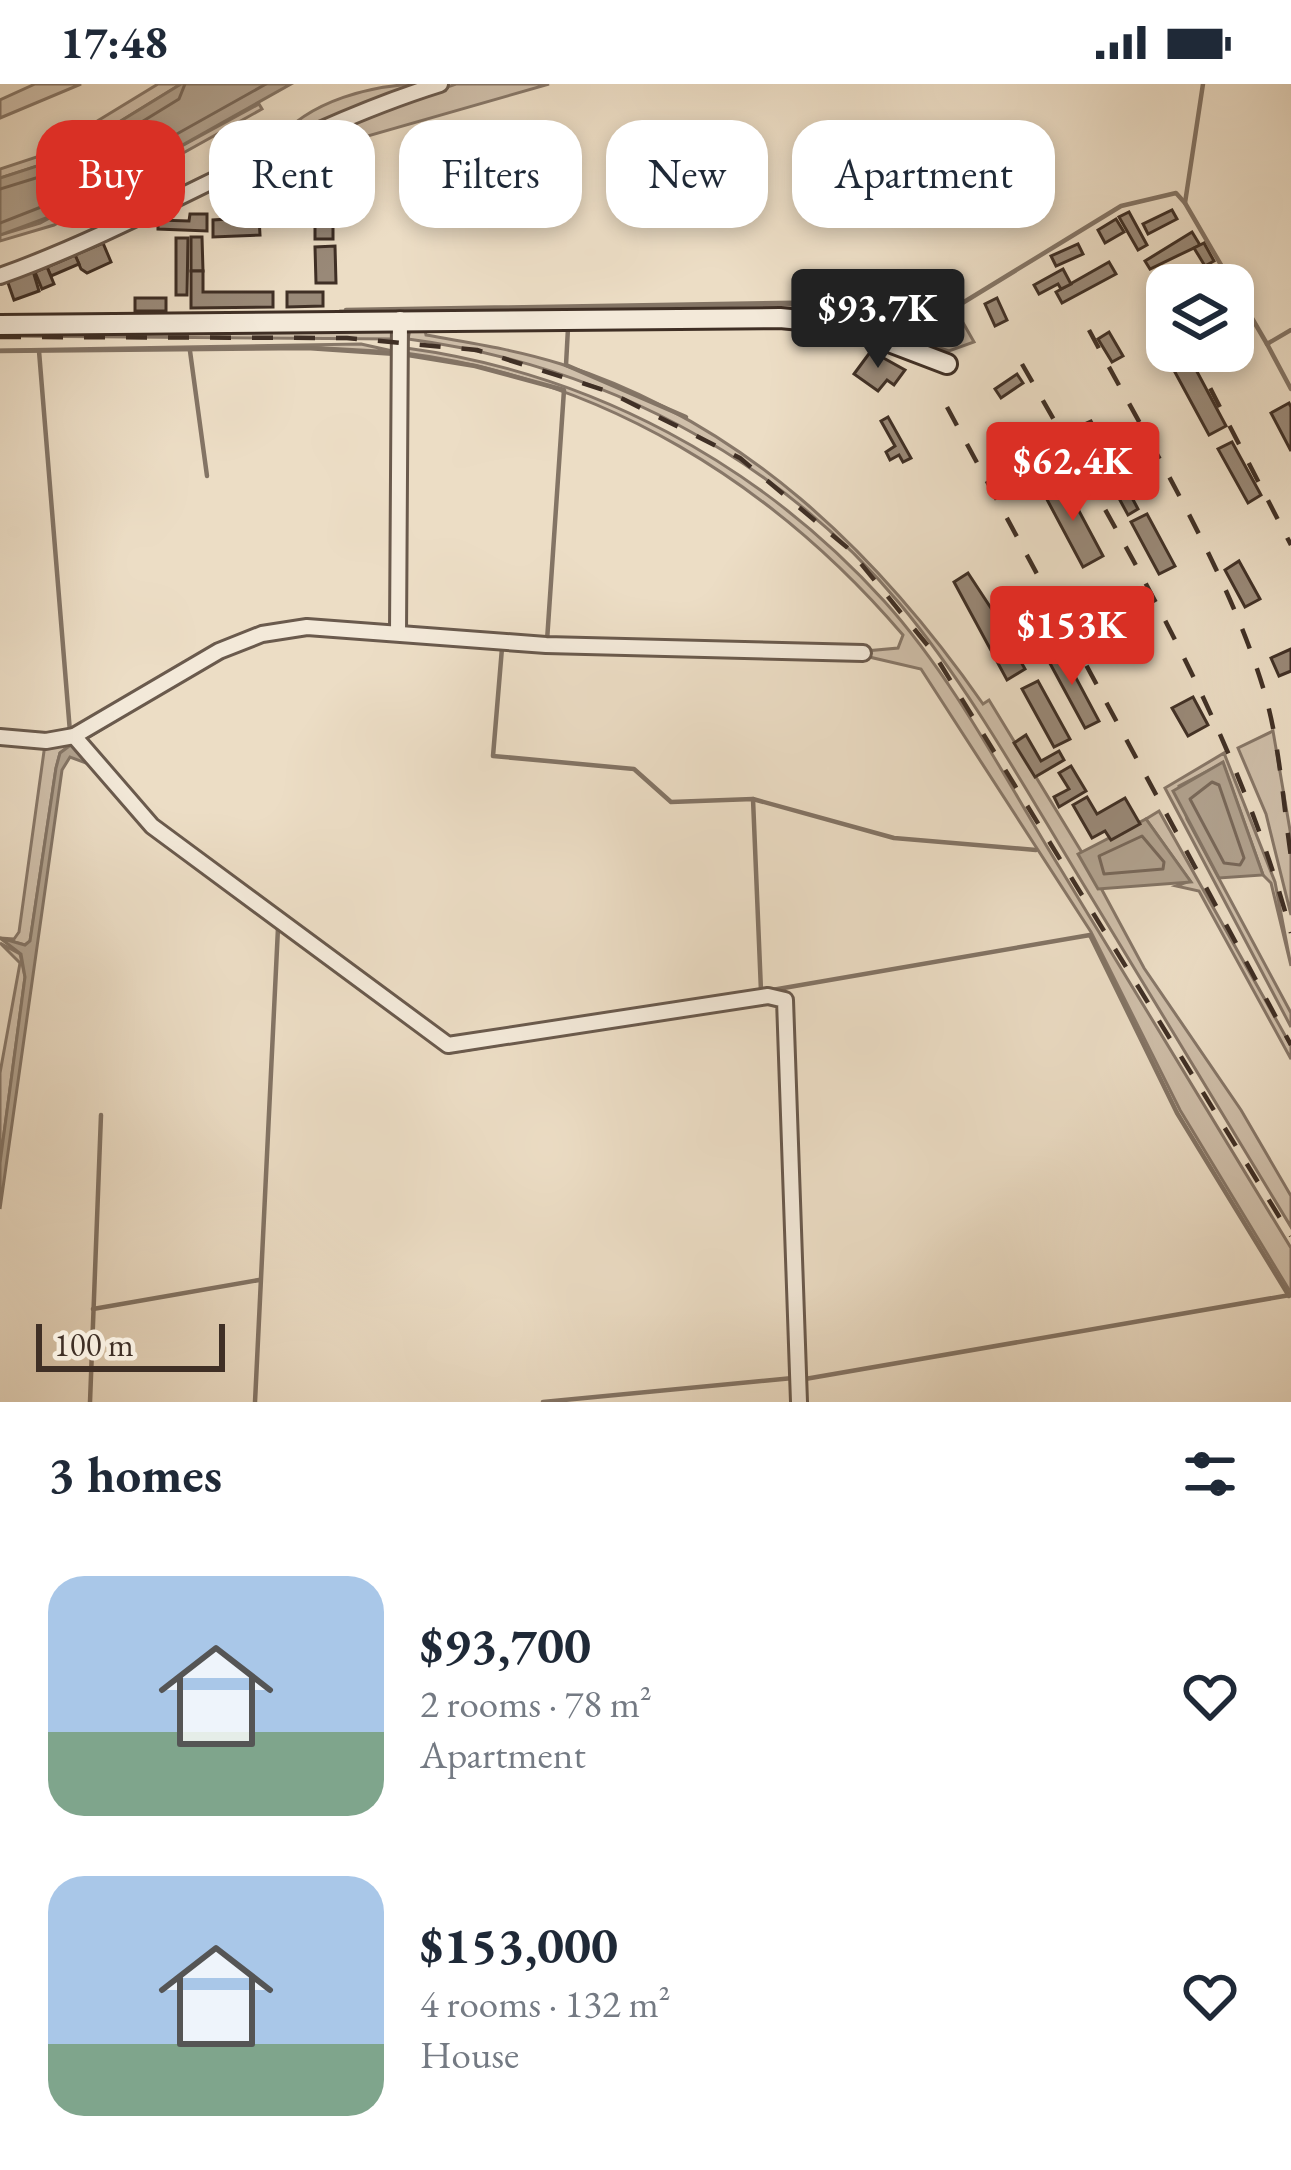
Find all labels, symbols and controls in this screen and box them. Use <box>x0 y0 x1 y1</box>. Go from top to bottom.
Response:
text: 17:48 <box>60 13 168 71</box>
chip: Buy <box>36 120 185 228</box>
chip: Rent <box>209 120 375 228</box>
chip: Filters <box>399 120 582 228</box>
chip: New <box>606 120 768 228</box>
chip: Apartment <box>792 120 1055 228</box>
map controls <box>1146 264 1254 372</box>
button: layers <box>1146 264 1254 372</box>
pin: $93.7K <box>780 269 976 371</box>
text: $93.7K <box>818 282 938 333</box>
pin: $62.4K <box>975 422 1171 524</box>
text: $62.4K <box>1013 435 1133 486</box>
pin: $153K <box>988 586 1156 688</box>
text: $153K <box>1017 599 1127 650</box>
scale bar <box>36 1318 225 1371</box>
text: 100 m <box>54 1323 134 1366</box>
text: 3 homes <box>48 1441 222 1507</box>
icon: filters <box>1177 1441 1243 1507</box>
text: $93,700 <box>420 1612 591 1678</box>
icon: home <box>144 1624 288 1768</box>
icon: heart <box>1177 1663 1243 1729</box>
text: 2 rooms · 78 m² <box>420 1678 652 1729</box>
text: Apartment <box>420 1729 586 1780</box>
text: $153,000 <box>420 1912 618 1978</box>
icon: home <box>144 1924 288 2068</box>
icon: heart <box>1177 1963 1243 2029</box>
text: 4 rooms · 132 m² <box>420 1978 671 2029</box>
text: House <box>420 2029 519 2080</box>

